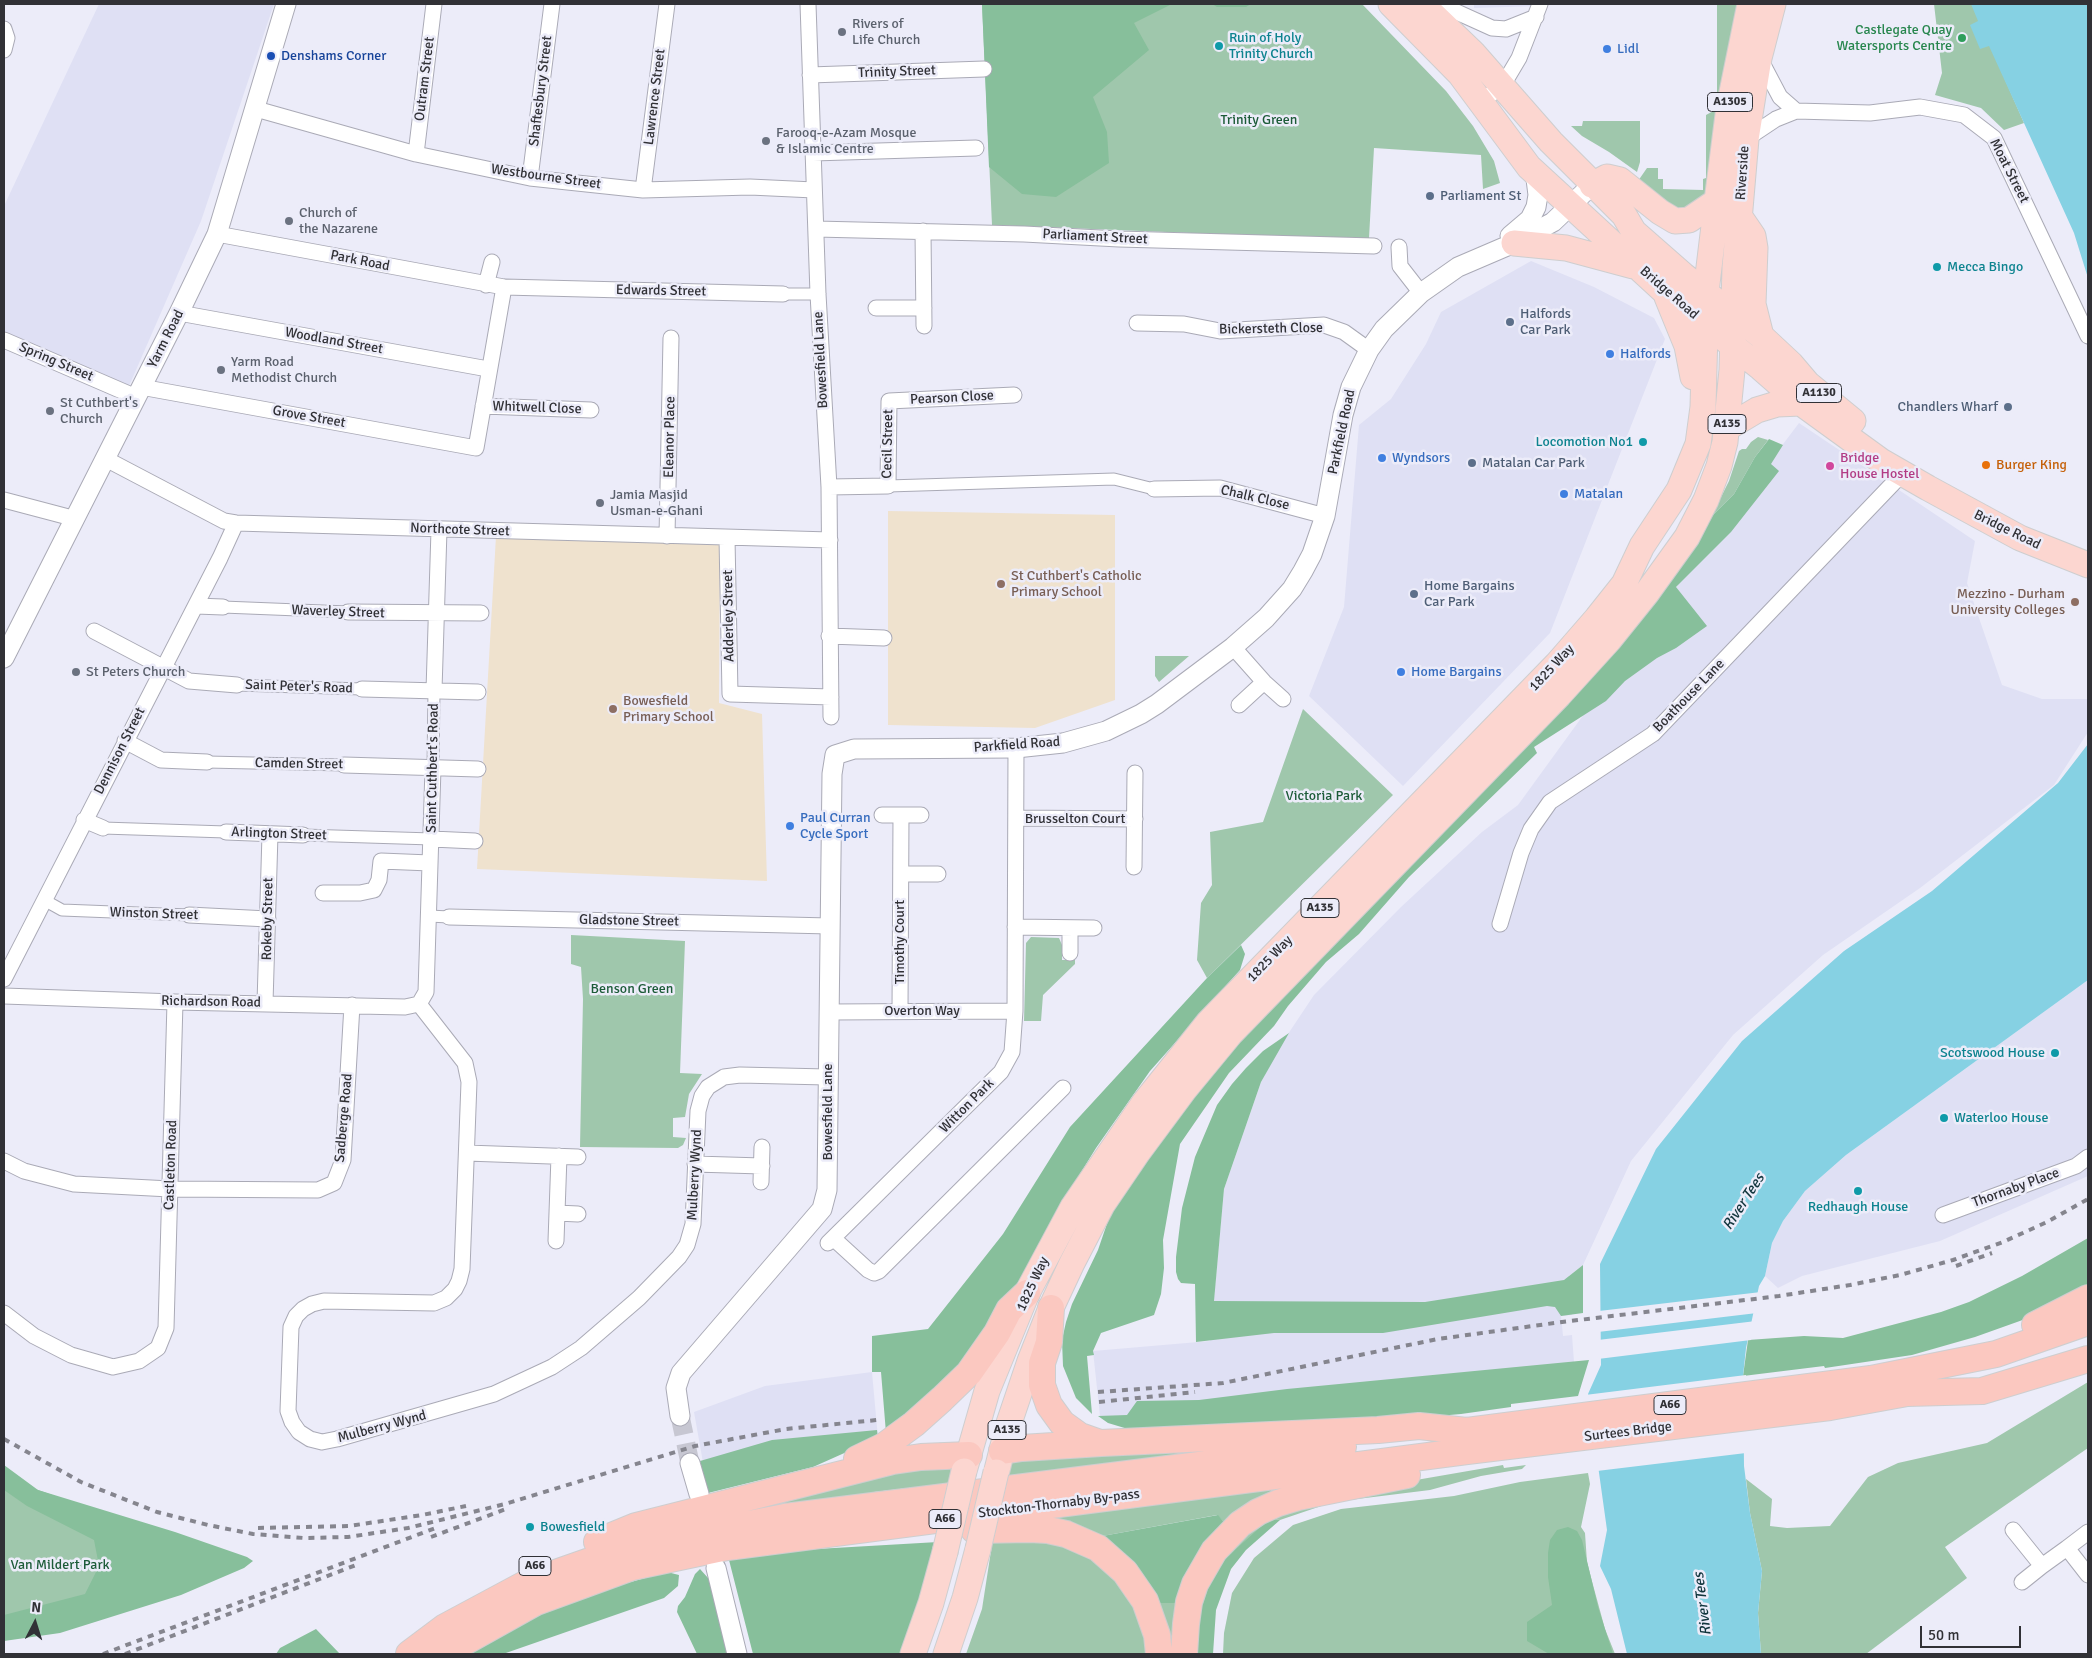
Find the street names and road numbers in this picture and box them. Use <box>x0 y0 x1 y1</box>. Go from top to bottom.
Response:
street label: Shaftesbury Street <box>526 35 556 147</box>
street label: Outram Street <box>412 36 438 122</box>
street label: Lawrence Street <box>641 48 669 146</box>
street label: Trinity Street <box>858 62 936 82</box>
road number: A1305 <box>1708 92 1752 111</box>
street label: Moat Street <box>1986 136 2032 206</box>
street label: Riverside <box>1733 145 1753 201</box>
street label: Westbourne Street <box>490 161 602 193</box>
street label: Parliament Street <box>1042 226 1148 248</box>
street label: Park Road <box>329 247 391 275</box>
street label: Bridge Road <box>1636 263 1702 323</box>
street label: Edwards Street <box>616 282 706 300</box>
street label: Yarm Road <box>144 307 188 371</box>
street label: Bowesfield Lane <box>810 311 832 409</box>
street label: Bickersteth Close <box>1219 320 1323 338</box>
street label: Woodland Street <box>284 324 384 358</box>
street label: Spring Street <box>16 339 96 385</box>
road number: A1130 <box>1796 383 1842 402</box>
street label: Pearson Close <box>910 387 994 409</box>
street label: Parkfield Road <box>1325 388 1359 476</box>
street label: Eleanor Place <box>661 396 679 478</box>
street label: Whitwell Close <box>492 398 582 418</box>
street label: Grove Street <box>271 402 347 432</box>
street label: Cecil Street <box>879 409 897 479</box>
road number: A135 <box>1708 414 1746 434</box>
street label: Chalk Close <box>1219 482 1291 514</box>
street label: Bridge Road <box>1971 507 2043 553</box>
street label: Northcote Street <box>410 520 510 540</box>
street label: Adderley Street <box>720 570 738 662</box>
street label: Waverley Street <box>291 602 385 622</box>
street label: 1825 Way <box>1526 641 1578 695</box>
street label: Boathouse Lane <box>1650 656 1728 736</box>
street label: Saint Peter's Road <box>245 677 353 697</box>
street label: Saint Cuthbert's Road <box>423 703 443 833</box>
street label: Dennison Street <box>91 705 149 797</box>
street label: Parkfield Road <box>973 734 1061 756</box>
street label: Camden Street <box>255 755 343 773</box>
street label: Brusselton Court <box>1025 811 1125 827</box>
street label: Arlington Street <box>231 824 327 844</box>
street label: Rokeby Street <box>259 877 277 961</box>
road number: A135 <box>1301 898 1339 918</box>
street label: Timothy Court <box>892 900 908 984</box>
street label: Winston Street <box>109 904 199 924</box>
street label: Gladstone Street <box>579 912 679 930</box>
street label: 1825 Way <box>1244 932 1296 986</box>
street label: Richardson Road <box>161 993 261 1011</box>
street label: Overton Way <box>884 1003 960 1019</box>
street label: Bowesfield Lane <box>820 1063 836 1161</box>
street label: Sadberge Road <box>332 1073 356 1163</box>
street label: Witton Park <box>936 1075 998 1137</box>
street label: Castleton Road <box>161 1120 181 1210</box>
street label: Mulberry Wynd <box>684 1129 706 1221</box>
street label: Thornaby Place <box>1970 1164 2062 1212</box>
street label: 1825 Way <box>1013 1254 1053 1314</box>
road number: A66 <box>1654 1396 1686 1414</box>
street label: Mulberry Wynd <box>336 1407 428 1447</box>
street label: Surtees Bridge <box>1583 1418 1673 1446</box>
road number: A135 <box>988 1420 1026 1440</box>
street label: Stockton-Thornaby By-pass <box>977 1486 1141 1522</box>
road number: A66 <box>929 1510 961 1528</box>
road number: A66 <box>519 1556 551 1575</box>

